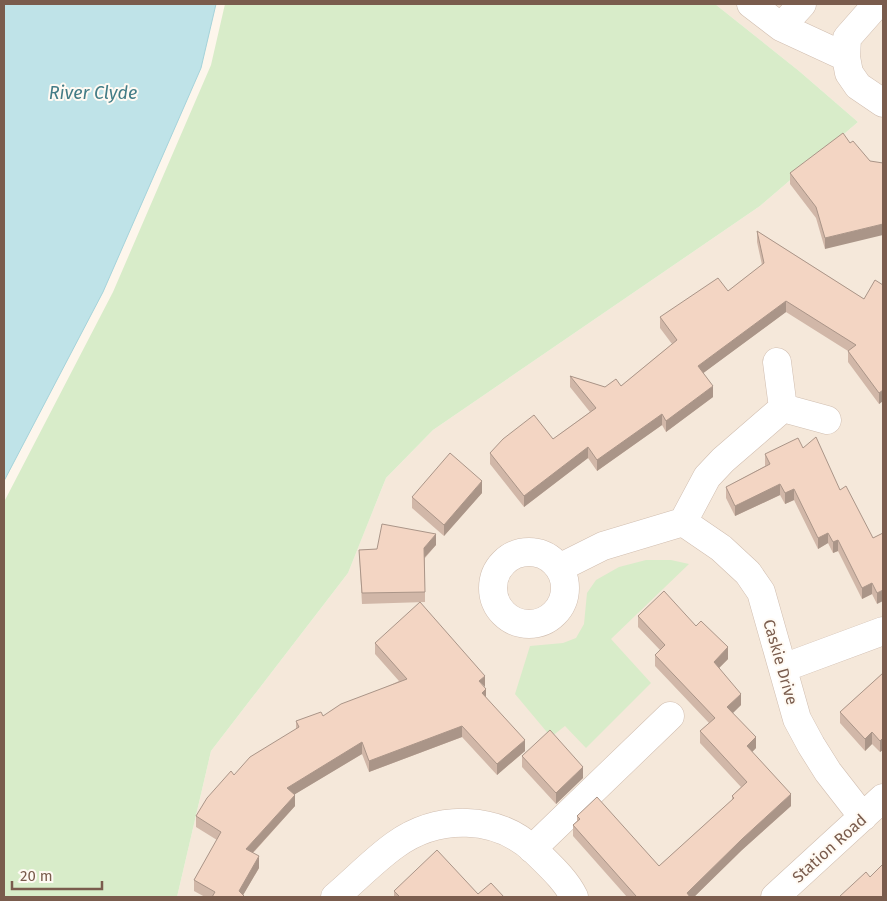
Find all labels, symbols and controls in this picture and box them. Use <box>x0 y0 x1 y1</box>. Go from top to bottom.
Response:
water label: River Clyde <box>49 82 137 104</box>
street label: Caskie Drive <box>759 617 802 707</box>
street label: Station Road <box>788 810 870 887</box>
scale bar <box>12 858 102 890</box>
text: 20 m <box>20 867 53 885</box>

